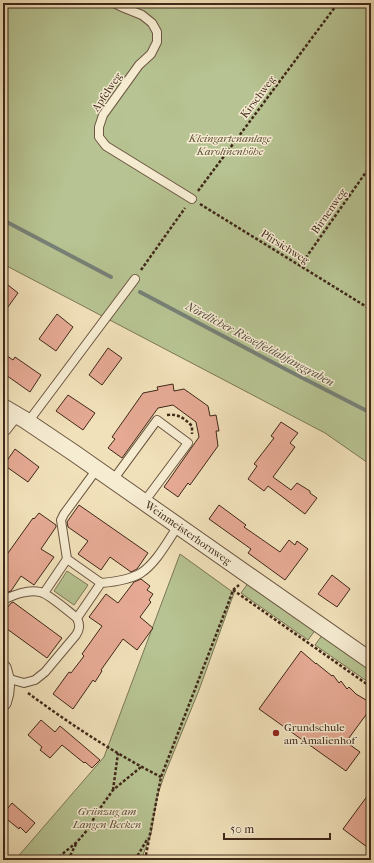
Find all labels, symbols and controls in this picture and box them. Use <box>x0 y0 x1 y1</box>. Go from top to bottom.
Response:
street label: Apfelweg <box>89 70 125 115</box>
street label: Kirschweg <box>238 73 278 121</box>
park label: Kleingartenanlage Karolinenhöhe <box>188 132 272 158</box>
street label: Birnenweg <box>309 186 349 236</box>
street label: Pfirsichweg <box>258 227 312 267</box>
water label: Nördlicher Rieselfeldabfanggraben <box>182 298 337 389</box>
street label: Weinmeisterhornweg <box>141 498 234 568</box>
place label: Grundschule am Amalienhof <box>284 721 358 747</box>
marker: Grundschule am Amalienhof <box>271 728 281 738</box>
park label: Grünzug am Langen Becken <box>72 805 141 831</box>
scale bar <box>224 815 330 841</box>
text: 50 m <box>230 822 254 836</box>

